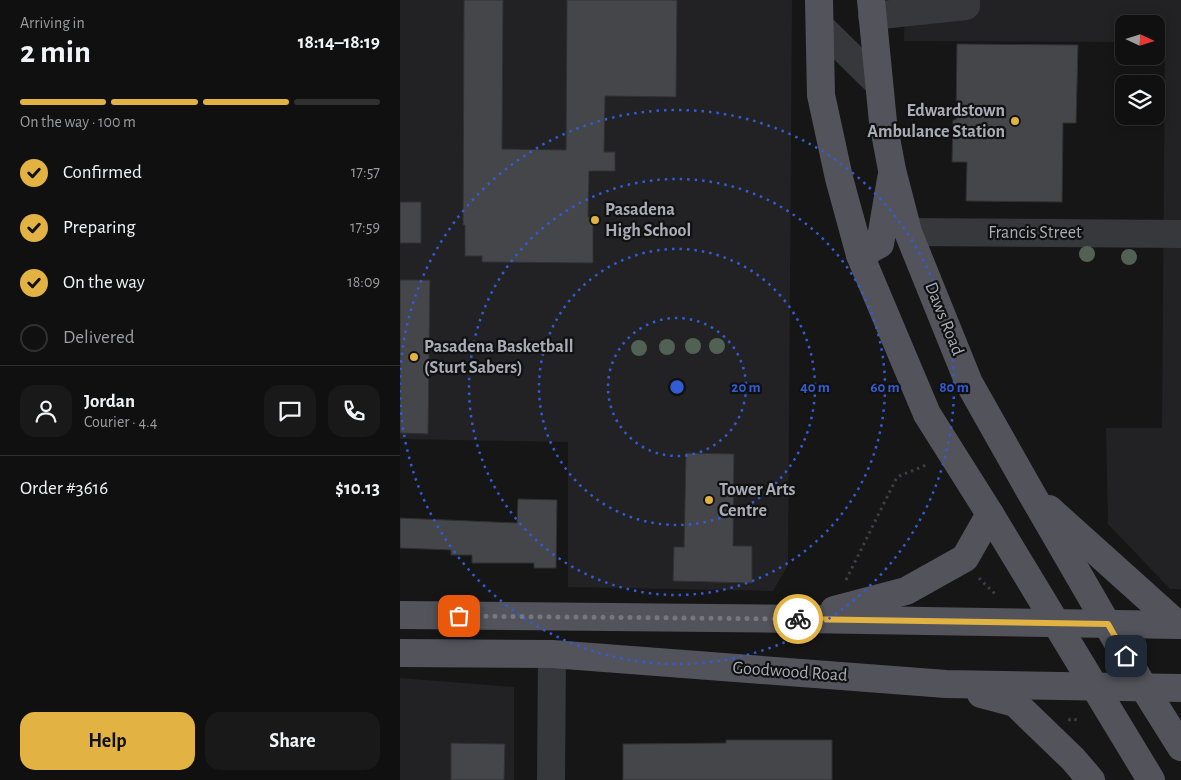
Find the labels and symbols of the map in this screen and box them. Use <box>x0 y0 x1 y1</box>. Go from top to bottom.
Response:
north arrow <box>1115 15 1165 65</box>
place label: Edwardstown Ambulance Station <box>867 102 1005 141</box>
marker: Edwardstown Ambulance Station <box>1009 115 1021 127</box>
place label: Pasadena High School <box>605 201 691 240</box>
marker: Pasadena High School <box>589 214 601 226</box>
street label: Francis Street <box>988 224 1082 242</box>
street label: Daws Road <box>921 280 967 358</box>
place label: Pasadena Basketball (Sturt Sabers) <box>424 338 573 377</box>
marker: Pasadena Basketball (Sturt Sabers) <box>408 351 420 363</box>
centre of rings <box>668 378 686 396</box>
text: 20 m <box>731 380 761 395</box>
text: 40 m <box>800 380 830 395</box>
text: 60 m <box>870 380 900 395</box>
text: 80 m <box>939 380 969 395</box>
place label: Tower Arts Centre <box>719 481 796 520</box>
marker: Tower Arts Centre <box>703 494 715 506</box>
courier <box>773 594 823 644</box>
pin <box>438 595 480 637</box>
pin <box>1105 635 1147 677</box>
street label: Goodwood Road <box>732 659 848 685</box>

